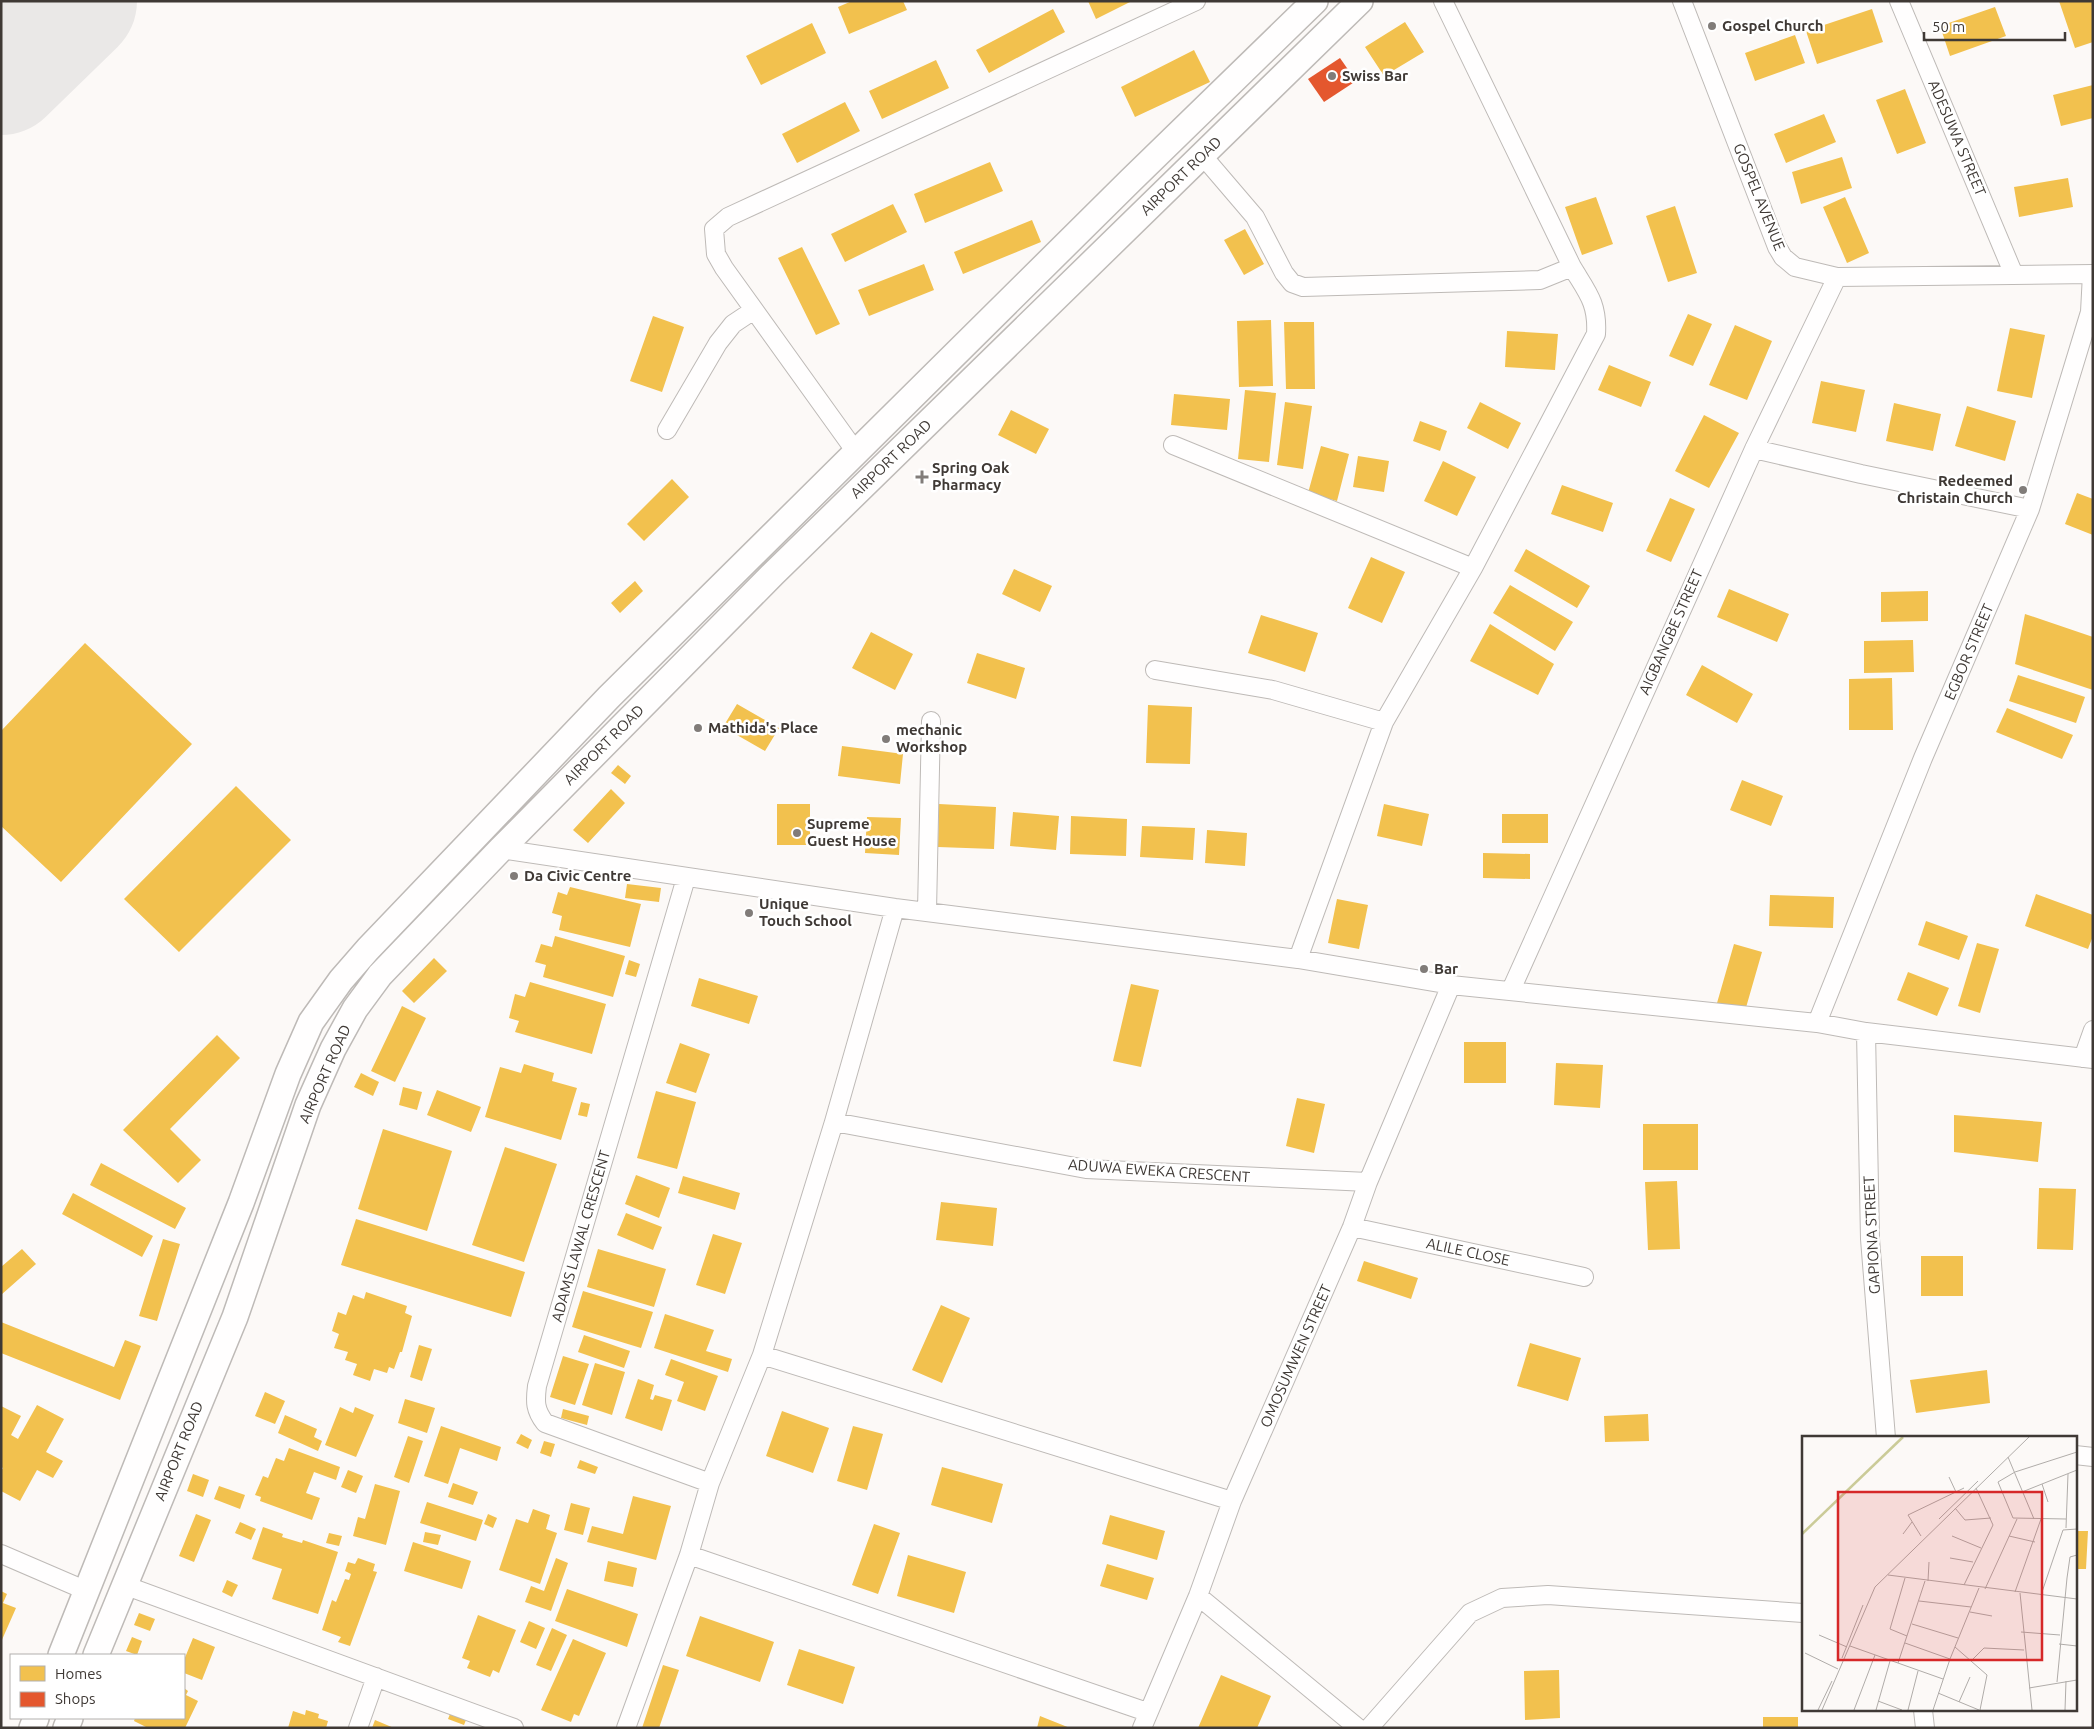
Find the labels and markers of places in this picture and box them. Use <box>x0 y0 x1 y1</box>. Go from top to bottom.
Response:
place label: Gospel Church <box>1722 17 1824 34</box>
marker: Gospel Church <box>1706 20 1718 32</box>
place label: Swiss Bar <box>1342 67 1409 84</box>
marker: Swiss Bar <box>1326 70 1338 82</box>
place label: Spring Oak Pharmacy <box>932 459 1010 493</box>
marker: Spring Oak Pharmacy <box>916 471 928 483</box>
place label: Redeemed Christain Church <box>1897 472 2013 506</box>
marker: Redeemed Christain Church <box>2017 484 2029 496</box>
place label: Mathida's Place <box>708 719 818 736</box>
place label: mechanic Workshop <box>896 721 967 755</box>
marker: Mathida's Place <box>692 722 704 734</box>
marker: mechanic Workshop <box>880 733 892 745</box>
place label: Supreme Guest House <box>807 815 896 849</box>
marker: Supreme Guest House <box>791 827 803 839</box>
place label: Da Civic Centre <box>524 867 631 884</box>
marker: Da Civic Centre <box>508 870 520 882</box>
place label: Unique Touch School <box>759 895 852 929</box>
marker: Unique Touch School <box>743 907 755 919</box>
place label: Bar <box>1434 960 1459 977</box>
marker: Bar <box>1418 963 1430 975</box>

